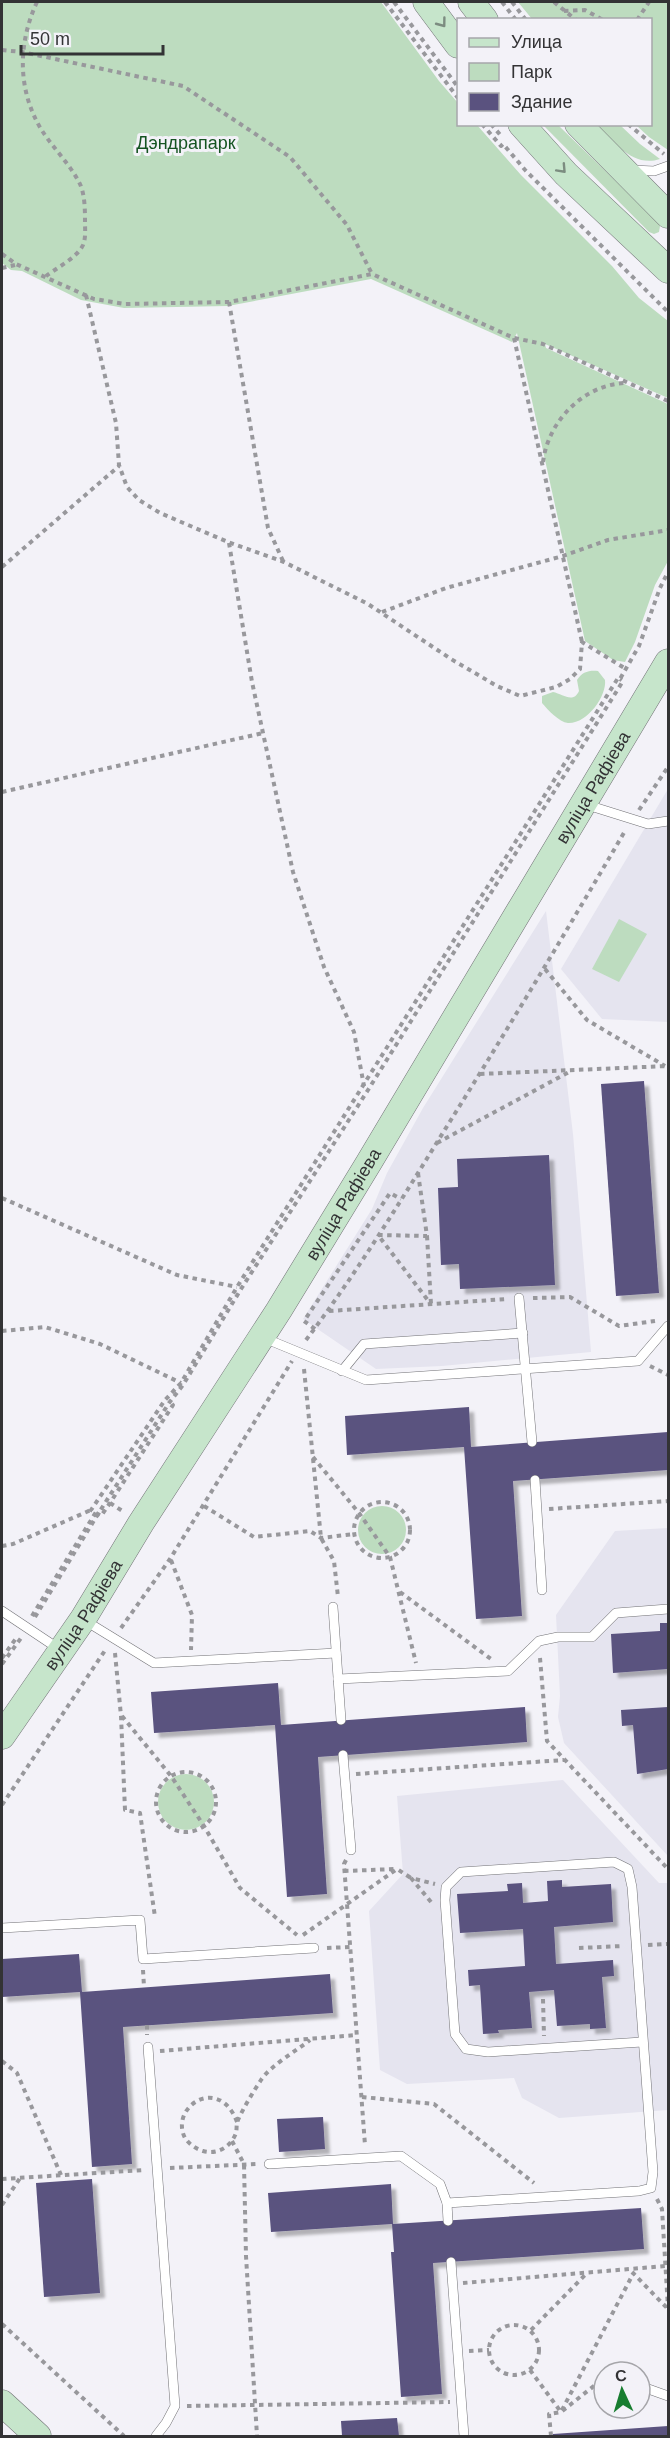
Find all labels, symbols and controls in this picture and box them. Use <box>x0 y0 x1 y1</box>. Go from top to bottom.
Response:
one-way arrow <box>435 17 446 28</box>
scale bar <box>21 18 164 56</box>
legend <box>457 18 652 126</box>
text: 50 m <box>30 29 70 49</box>
text: Улица <box>511 32 563 52</box>
text: Парк <box>511 62 552 82</box>
text: Здание <box>511 92 572 112</box>
park label: Дэндрапарк <box>136 133 236 153</box>
one-way arrow <box>555 162 566 173</box>
street label: вуліца Рафіева <box>552 727 635 847</box>
street label: вуліца Рафіева <box>302 1144 386 1264</box>
street label: вуліца Рафіева <box>41 1555 127 1674</box>
north arrow <box>592 2360 652 2420</box>
text: С <box>615 2367 628 2384</box>

